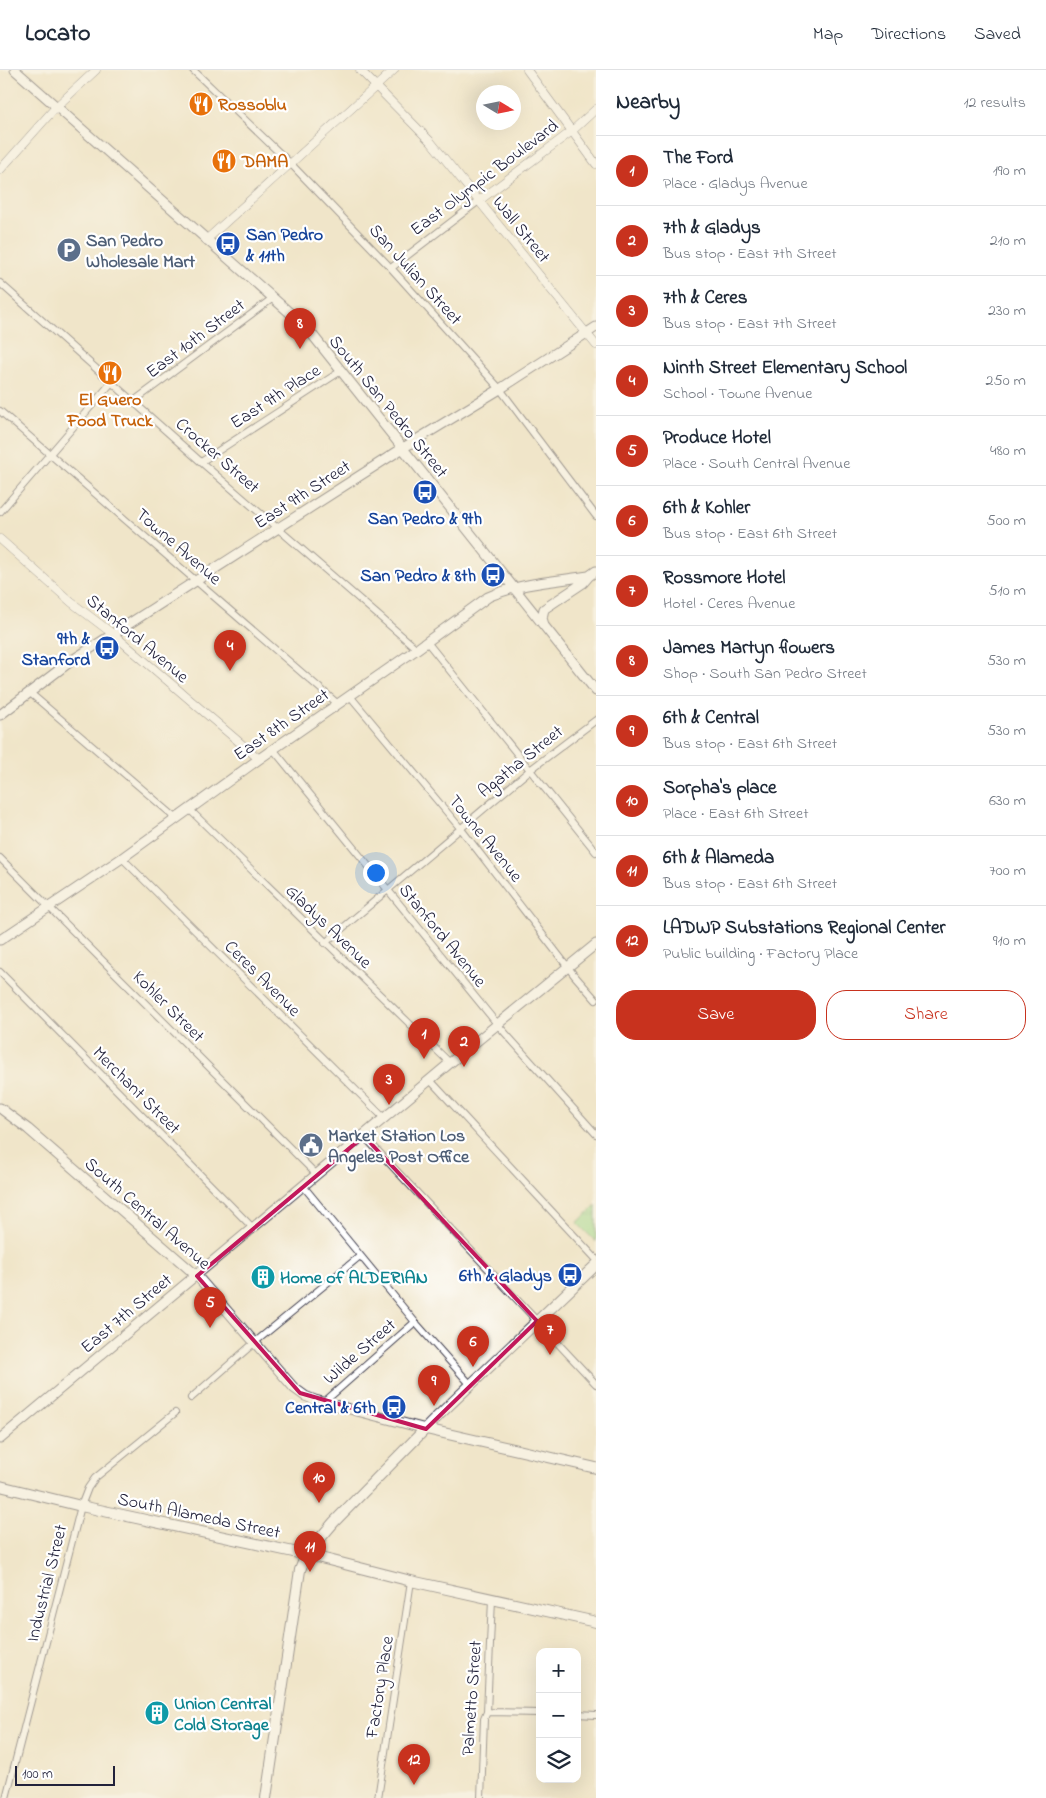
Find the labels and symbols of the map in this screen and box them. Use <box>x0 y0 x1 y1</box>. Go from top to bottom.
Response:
north arrow <box>476 85 521 130</box>
restaurant icon: Rossoblu <box>188 91 214 117</box>
place label: Rossoblu <box>218 93 287 119</box>
street label: East Olympic Boulevard <box>406 114 565 243</box>
restaurant icon: DAMA <box>211 148 237 174</box>
place label: DAMA <box>241 150 288 176</box>
street label: Wall Street <box>485 191 556 269</box>
street label: San Julian Street <box>362 219 467 332</box>
place label: San Pedro & 11th <box>245 223 323 270</box>
place label: San Pedro Wholesale Mart <box>86 229 196 276</box>
bus stop icon: San Pedro & 11th <box>215 231 241 257</box>
parking icon: San Pedro Wholesale Mart <box>56 237 82 263</box>
street label: East 10th Street <box>141 294 251 386</box>
pin: 8 <box>284 308 316 349</box>
street label: South San Pedro Street <box>322 330 453 484</box>
street label: East 9th Place <box>226 358 327 437</box>
restaurant icon: El Guero Food Truck <box>97 360 123 386</box>
place label: El Guero Food Truck <box>66 388 154 435</box>
street label: Crocker Street <box>169 413 265 501</box>
street label: East 9th Street <box>250 455 356 537</box>
bus stop icon: San Pedro & 9th <box>412 479 438 505</box>
street label: Towne Avenue <box>129 503 227 593</box>
place label: San Pedro & 9th <box>368 507 483 533</box>
bus stop icon: San Pedro & 8th <box>480 562 506 588</box>
place label: San Pedro & 8th <box>360 564 476 590</box>
street label: Stanford Avenue <box>80 589 194 691</box>
place label: 9th & Stanford <box>21 627 91 674</box>
pin: 4 <box>214 630 246 671</box>
bus stop icon: 9th & Stanford <box>94 635 120 661</box>
street label: East 8th Street <box>229 683 335 768</box>
street label: Agatha Street <box>473 720 570 806</box>
street label: Towne Avenue <box>441 790 528 889</box>
your location <box>363 860 389 886</box>
street label: Gladys Avenue <box>278 879 377 976</box>
street label: Stanford Avenue <box>391 879 492 994</box>
street label: Ceres Avenue <box>217 935 306 1024</box>
street label: Kohler Street <box>126 965 210 1049</box>
pin: 1 <box>408 1018 440 1059</box>
pin: 2 <box>448 1026 480 1067</box>
street label: Merchant Street <box>86 1041 186 1141</box>
pin: 3 <box>373 1064 405 1105</box>
place label: Market Station Los Angeles Post Office <box>328 1124 470 1172</box>
public building icon: Market Station Los Angeles Post Office <box>298 1132 324 1158</box>
street label: South Central Avenue <box>78 1152 216 1277</box>
bus stop icon: 6th & Gladys <box>557 1262 583 1288</box>
building icon: Home of ALDERIAN <box>250 1264 276 1290</box>
place label: 6th & Gladys <box>459 1264 552 1291</box>
place label: Home of ALDERIAN <box>280 1266 428 1292</box>
street label: East 7th Street <box>76 1269 179 1361</box>
pin: 5 <box>194 1287 226 1328</box>
street label: Wilde Street <box>318 1313 402 1392</box>
pin: 7 <box>534 1314 566 1355</box>
pin: 6 <box>457 1326 489 1367</box>
pin: 9 <box>418 1365 450 1406</box>
bus stop icon: Central & 6th <box>381 1394 407 1420</box>
place label: Central & 6th <box>285 1396 376 1422</box>
pin: 10 <box>303 1462 335 1503</box>
street label: South Alameda Street <box>115 1487 282 1547</box>
street label: Industrial Street <box>21 1522 75 1645</box>
pin: 11 <box>294 1531 326 1572</box>
street label: Factory Place <box>360 1633 402 1741</box>
street label: Palmetto Street <box>456 1640 490 1757</box>
place label: Union Central Cold Storage <box>174 1692 271 1740</box>
building icon: Union Central Cold Storage <box>144 1700 170 1726</box>
pin: 12 <box>398 1744 430 1785</box>
scale bar <box>15 1763 115 1786</box>

